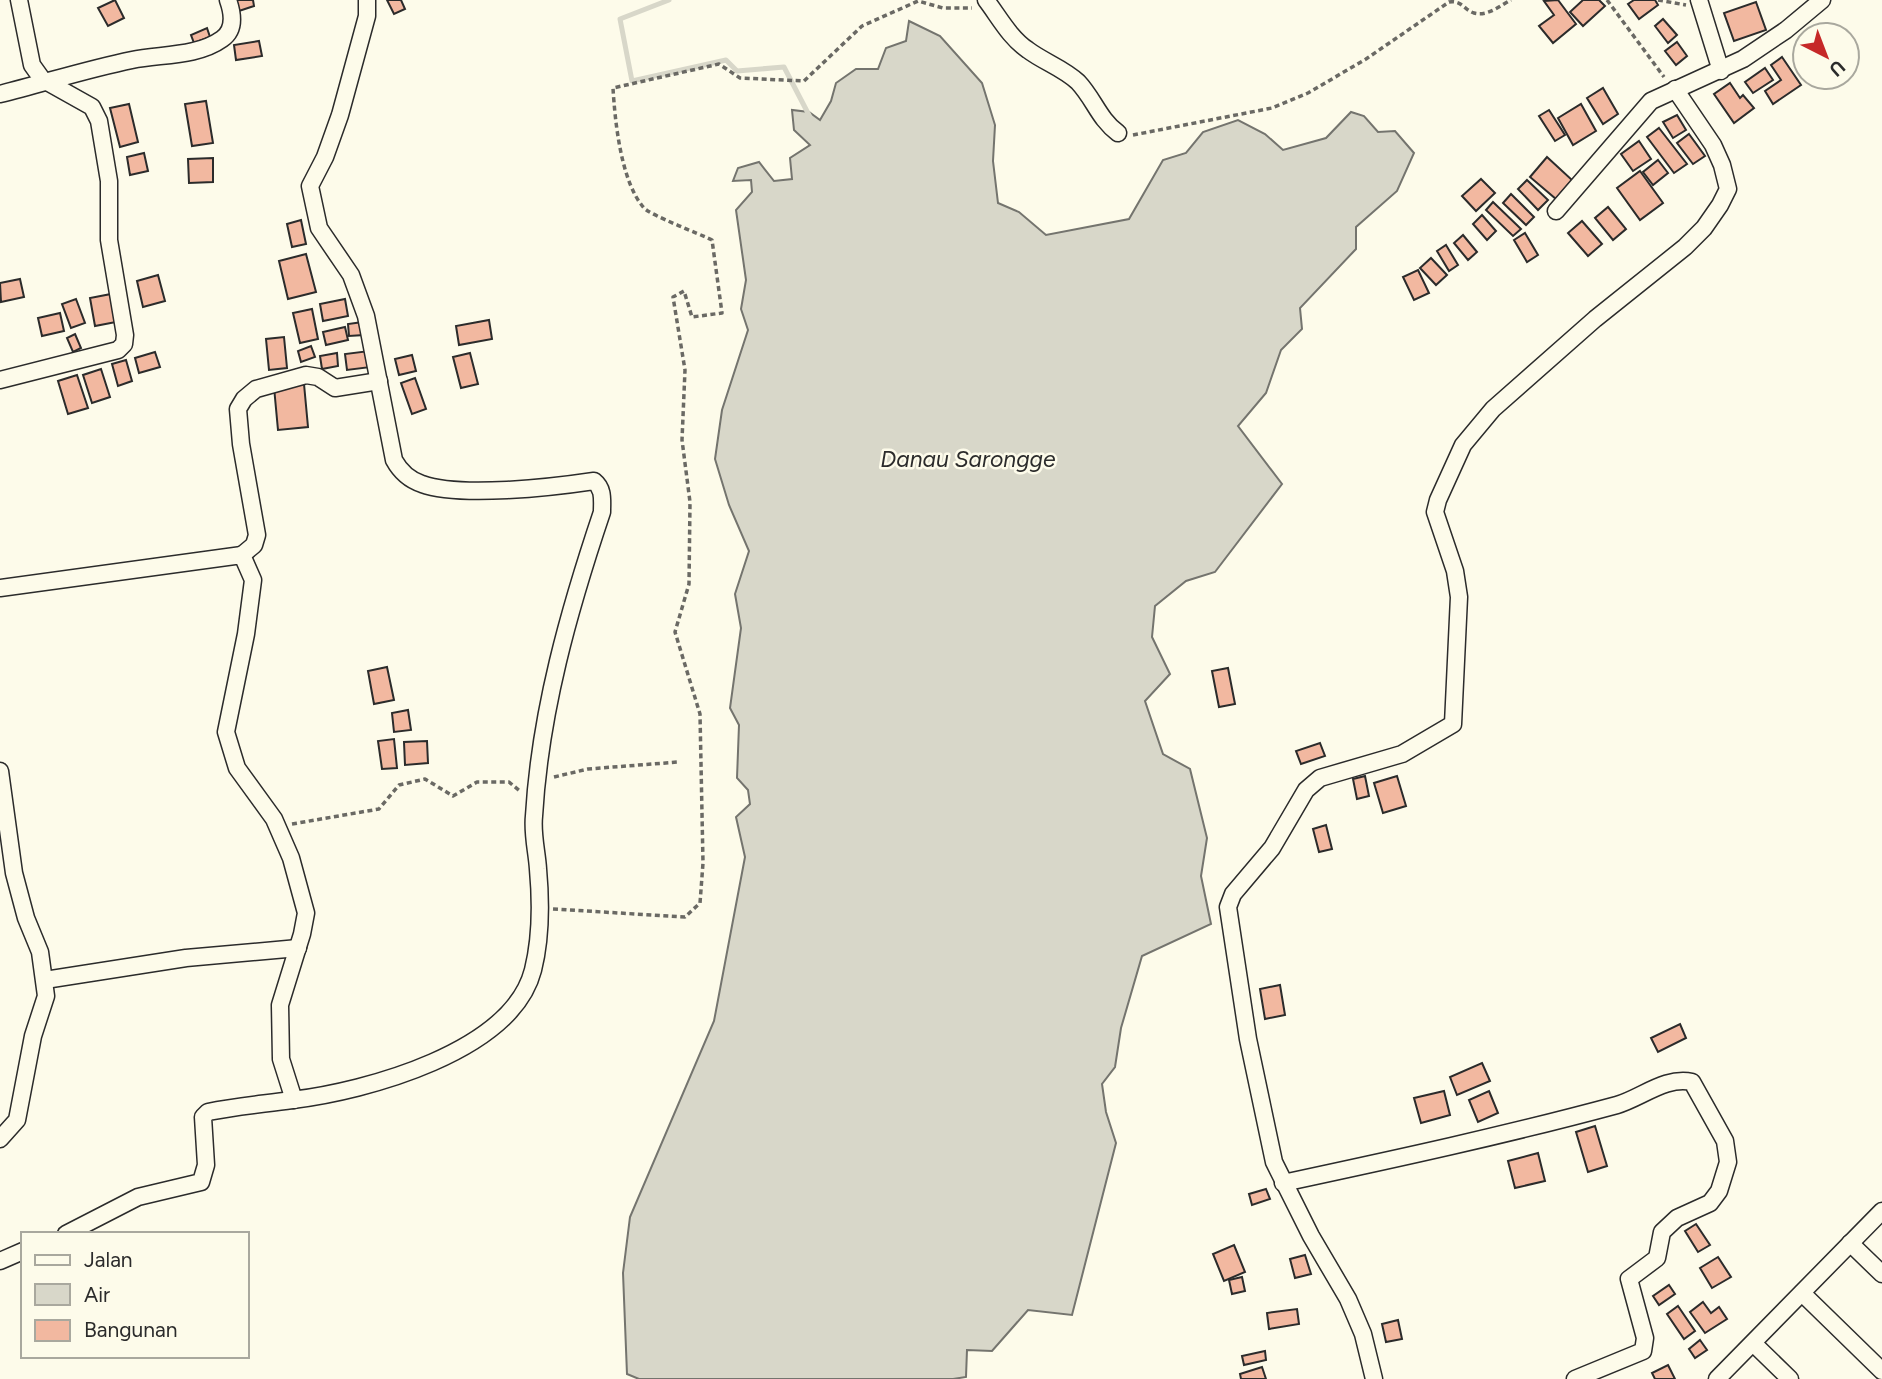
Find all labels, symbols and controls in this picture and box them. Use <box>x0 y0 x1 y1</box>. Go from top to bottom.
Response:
north arrow <box>1791 21 1861 91</box>
text: U <box>1824 55 1850 81</box>
water label: Danau Sarongge <box>880 445 1056 473</box>
legend <box>21 1232 248 1358</box>
text: Jalan <box>84 1247 133 1272</box>
text: Air <box>84 1282 110 1307</box>
text: Bangunan <box>84 1317 177 1342</box>

